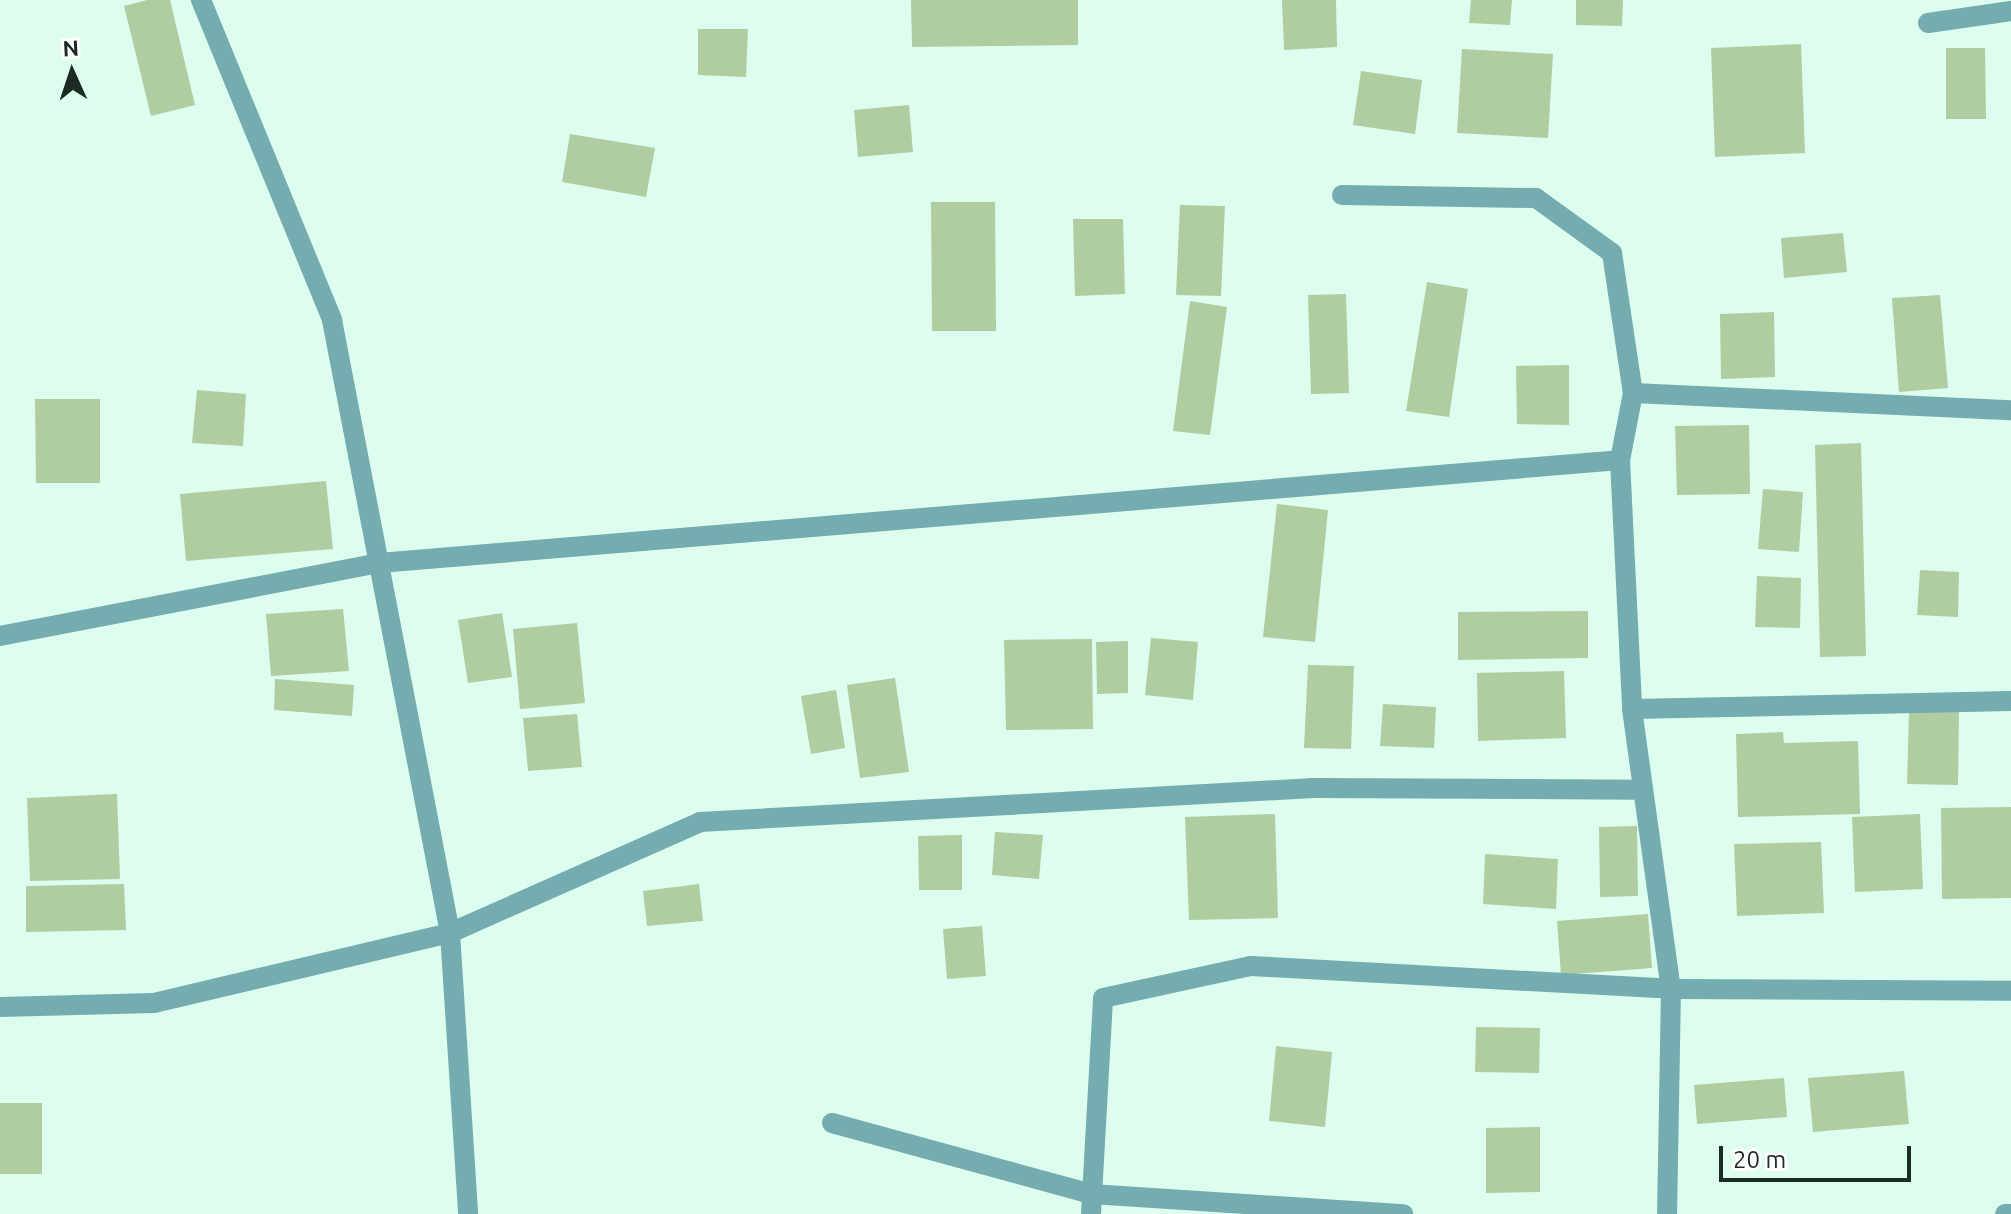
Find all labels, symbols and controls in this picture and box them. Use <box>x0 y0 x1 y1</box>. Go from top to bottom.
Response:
north arrow <box>32 32 112 112</box>
text: N <box>62 35 80 60</box>
scale bar <box>1723 1130 1915 1180</box>
text: 20 m <box>1733 1146 1786 1173</box>

